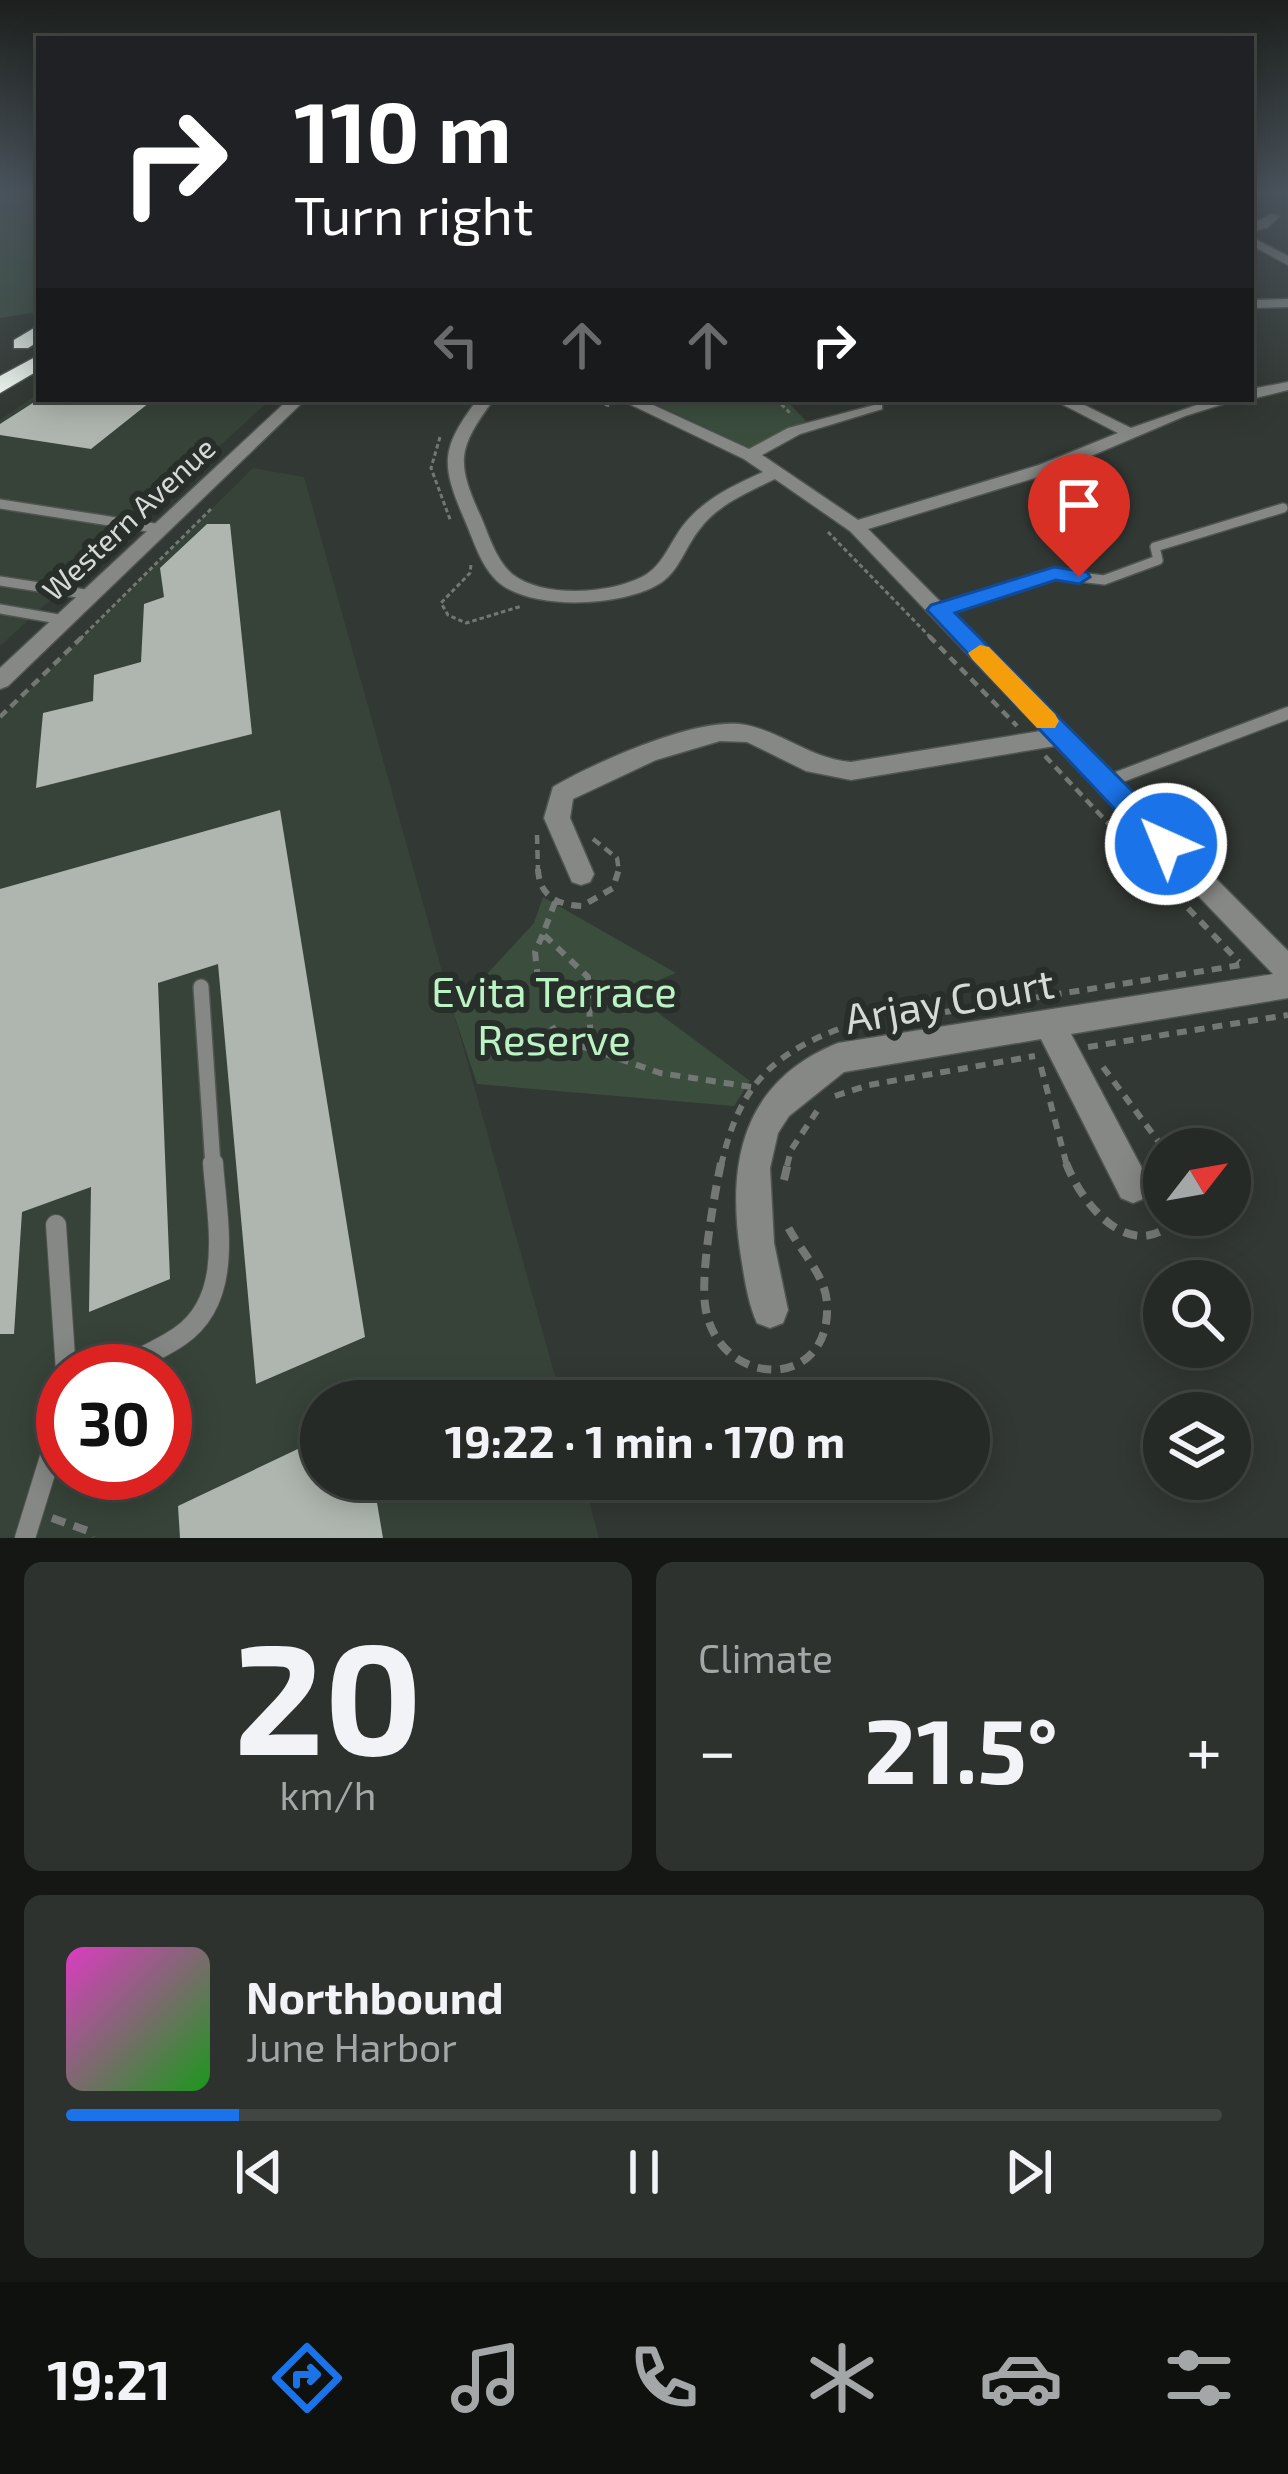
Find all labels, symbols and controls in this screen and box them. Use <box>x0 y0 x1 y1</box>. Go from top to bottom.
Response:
text: 110 m <box>294 79 512 180</box>
icon: right <box>96 84 252 240</box>
text: Turn right <box>294 181 534 246</box>
icon: left <box>423 312 489 378</box>
icon: ahead <box>549 312 615 378</box>
icon: ahead <box>675 312 741 378</box>
icon: right <box>801 312 867 378</box>
street label: Western Avenue <box>34 429 222 607</box>
pin <box>1028 454 1130 577</box>
icon: arrive <box>1046 472 1112 538</box>
position arrow <box>1103 781 1229 907</box>
street label: Arjay Court <box>840 956 1058 1043</box>
park label: Evita Terrace Reserve <box>431 965 677 1063</box>
north arrow <box>1143 1128 1251 1236</box>
map controls <box>1143 1128 1251 1500</box>
button: search <box>1143 1260 1251 1368</box>
speed limit sign: 30 <box>36 1344 192 1500</box>
button: layers <box>1143 1392 1251 1500</box>
text: 19:22 · 1 min · 170 m <box>445 1413 845 1467</box>
text: 20 <box>233 1599 423 1786</box>
text: Climate <box>698 1634 833 1681</box>
text: 21.5° <box>864 1694 1058 1802</box>
text: − <box>698 1709 737 1788</box>
text: + <box>1186 1709 1222 1788</box>
text: km/h <box>280 1771 376 1818</box>
text: Northbound <box>246 1969 504 2023</box>
text: June Harbor <box>246 2023 457 2070</box>
icon: previous <box>226 2139 292 2205</box>
icon: pause <box>611 2139 677 2205</box>
icon: next <box>996 2139 1062 2205</box>
icon: directions <box>265 2336 349 2420</box>
icon: music <box>444 2336 528 2420</box>
icon: phone <box>622 2336 706 2420</box>
icon: climate <box>800 2336 884 2420</box>
icon: car <box>979 2336 1063 2420</box>
icon: filters <box>1157 2336 1241 2420</box>
text: 19:21 <box>47 2346 171 2411</box>

